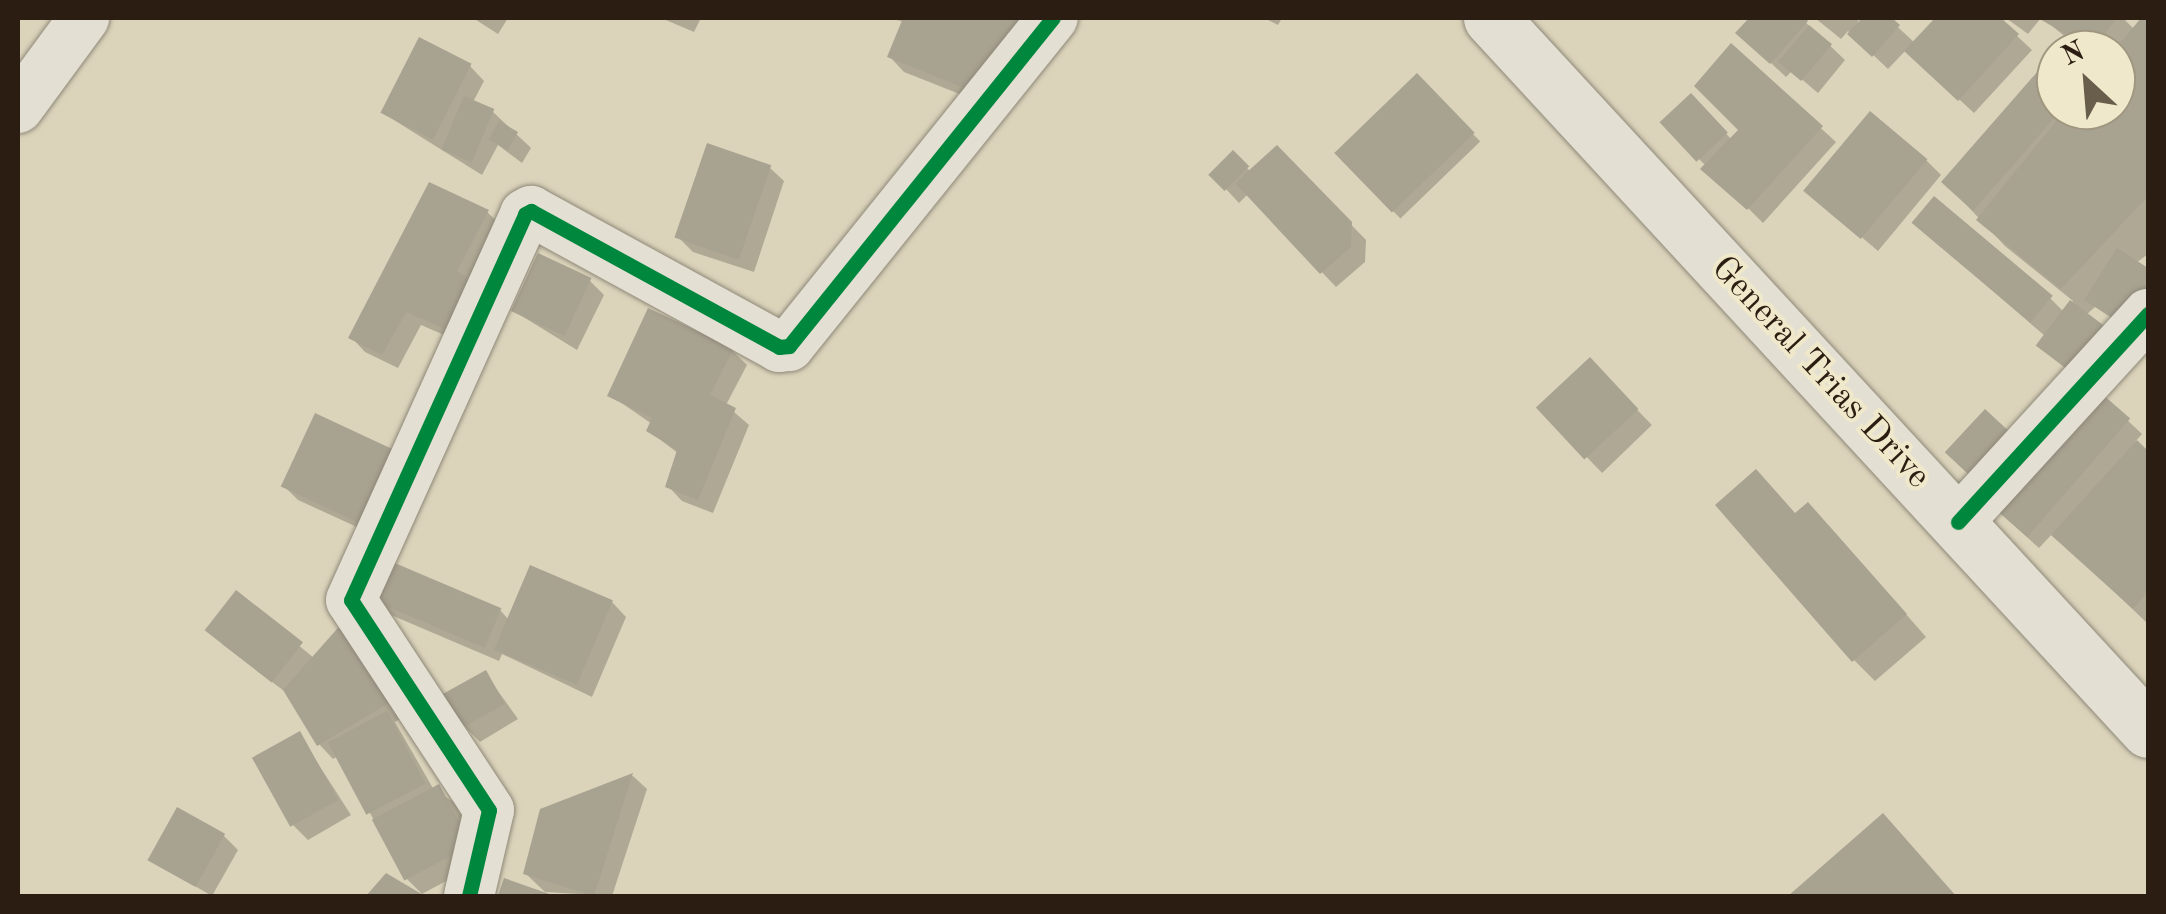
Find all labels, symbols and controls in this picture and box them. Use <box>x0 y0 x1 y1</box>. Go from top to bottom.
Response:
north arrow <box>2036 30 2136 130</box>
text: N <box>2058 38 2089 72</box>
street label: General Trias Drive <box>1702 248 1938 498</box>

